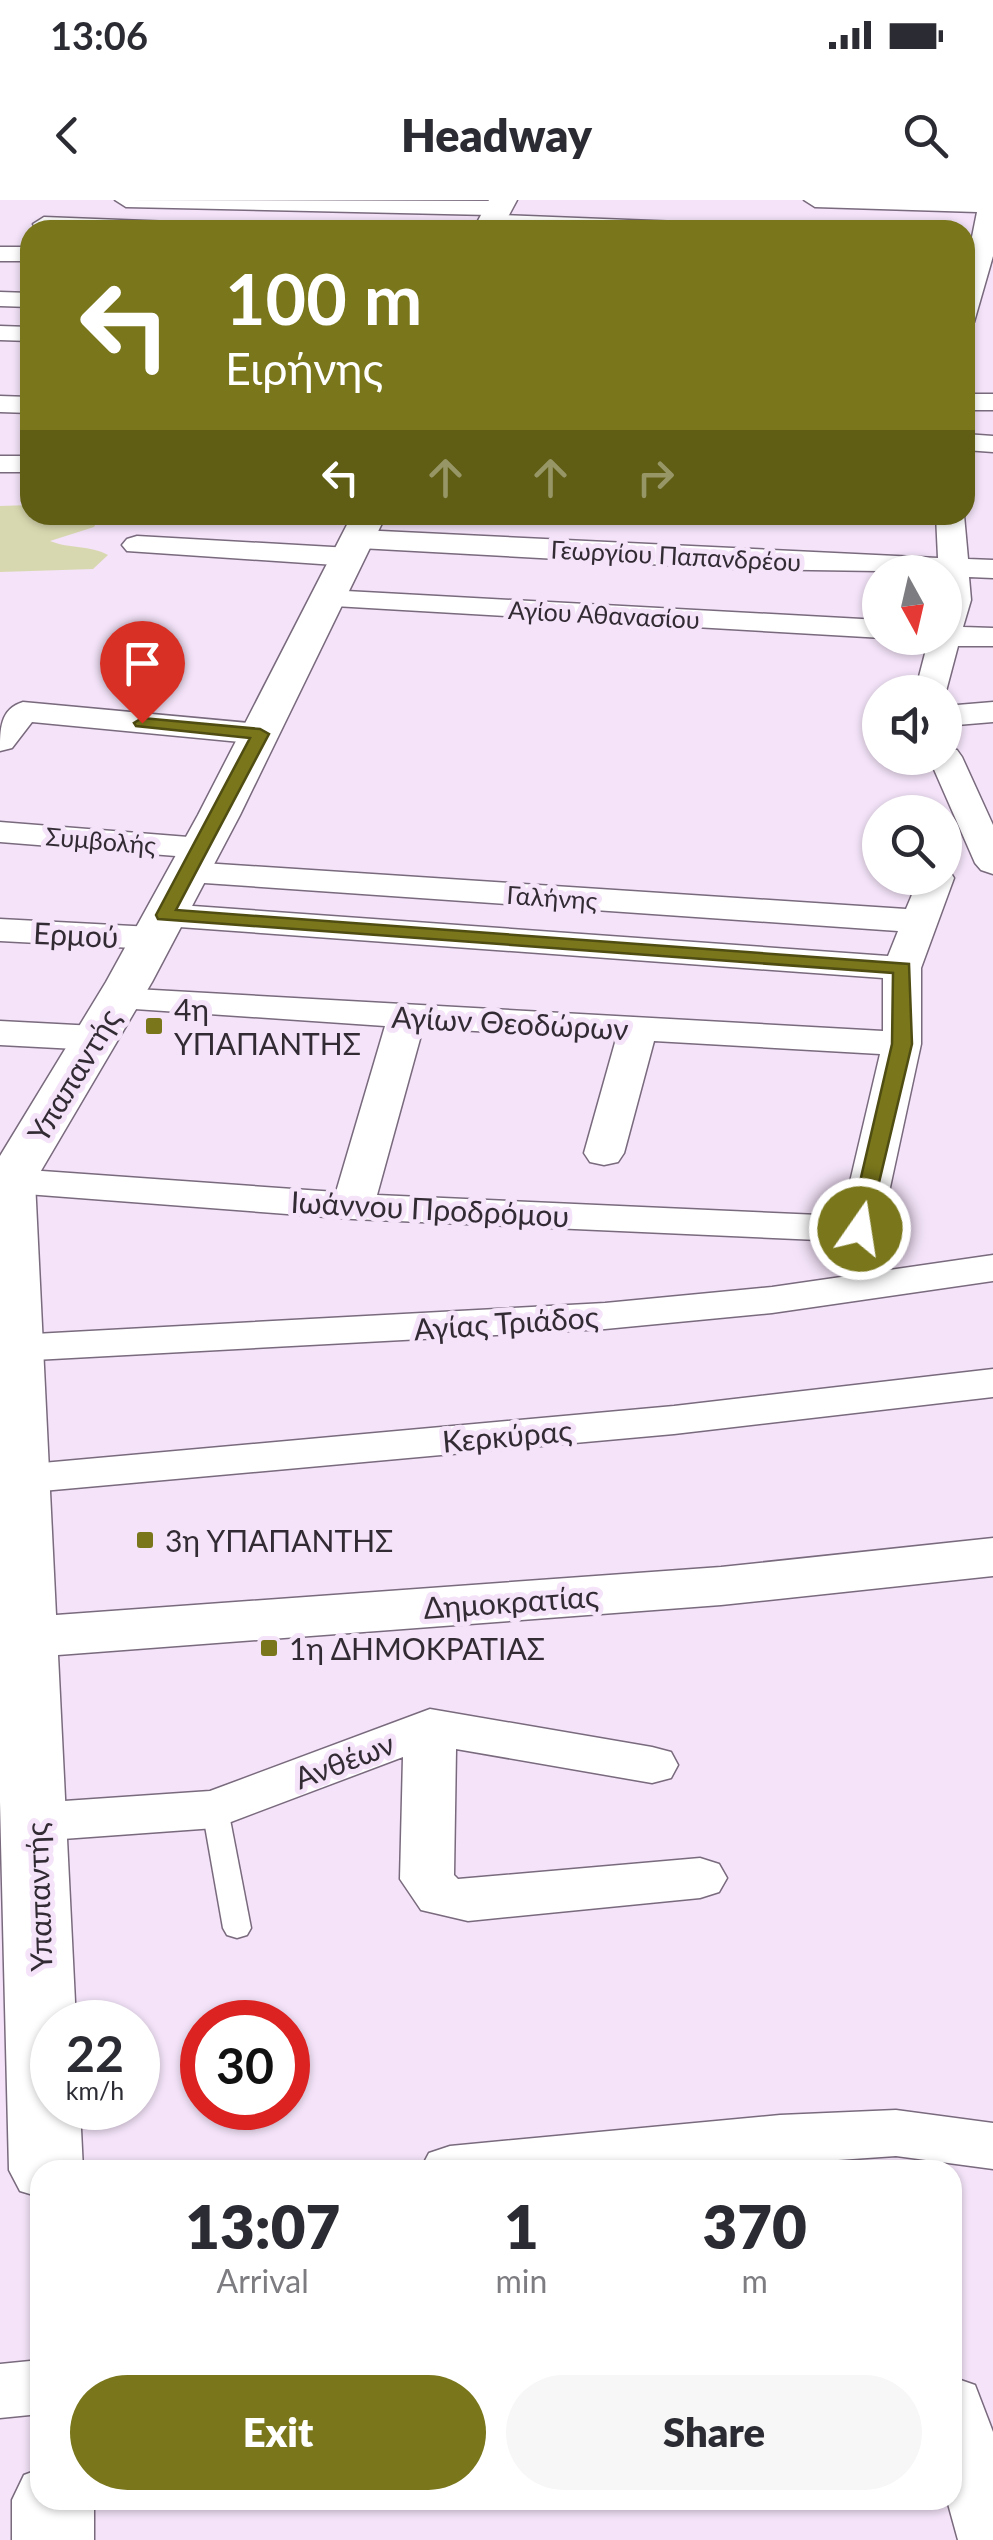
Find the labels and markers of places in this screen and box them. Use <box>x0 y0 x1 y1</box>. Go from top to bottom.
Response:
pin <box>100 621 185 724</box>
place label: 4η ΥΠΑΠΑΝΤΗΣ <box>174 991 361 1061</box>
marker: 4η ΥΠΑΠΑΝΤΗΣ <box>143 1015 165 1037</box>
place label: 3η ΥΠΑΠΑΝΤΗΣ <box>165 1522 393 1558</box>
marker: 3η ΥΠΑΠΑΝΤΗΣ <box>134 1529 156 1551</box>
place label: 1η ΔΗΜΟΚΡΑΤΙΑΣ <box>289 1630 545 1666</box>
marker: 1η ΔΗΜΟΚΡΑΤΙΑΣ <box>258 1637 280 1659</box>

